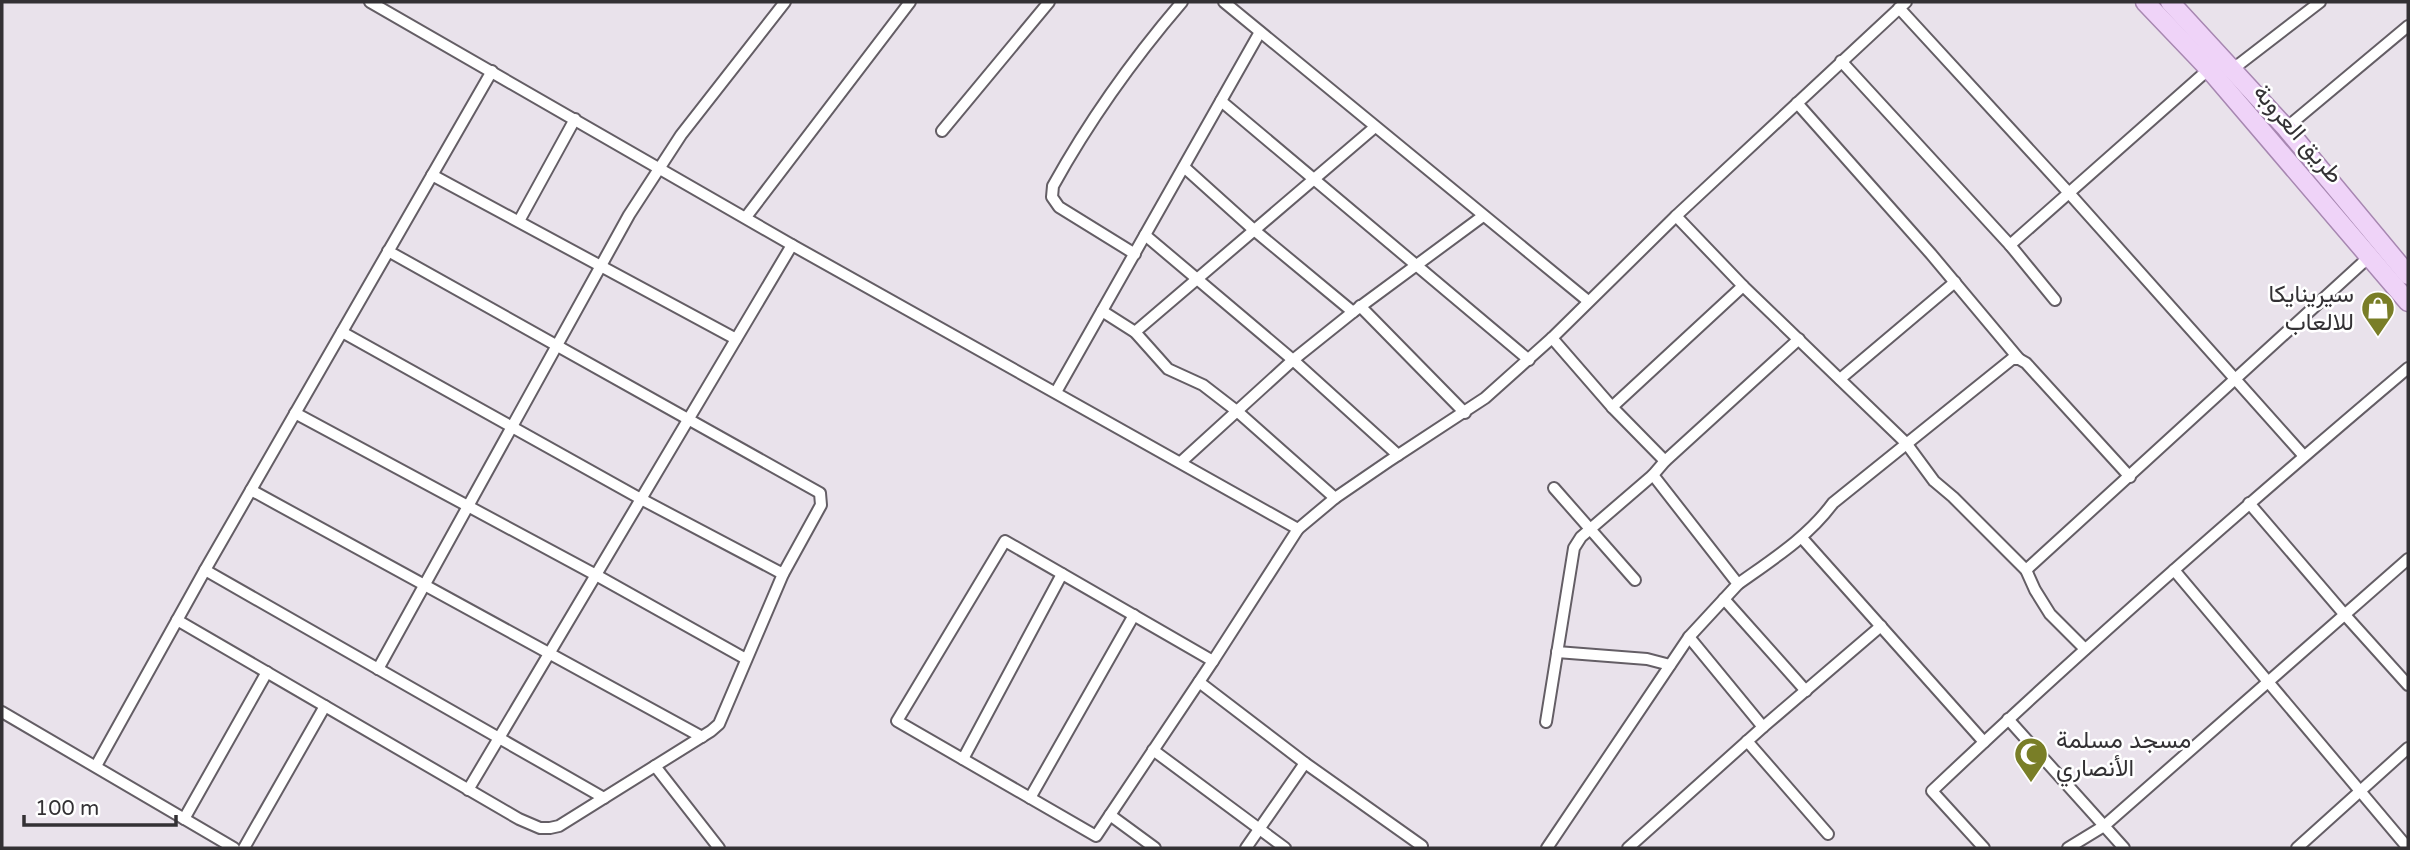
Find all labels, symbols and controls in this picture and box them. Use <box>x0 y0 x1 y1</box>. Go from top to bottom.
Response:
street label: طريق العروبة <box>2247 78 2349 190</box>
place label: سيرينايكا للالعاب <box>2268 280 2354 337</box>
shop icon: سيرينايكا للالعاب <box>2359 289 2397 338</box>
place label: مسجد مسلمة الأنصاري <box>2056 726 2191 787</box>
mosque icon: مسجد مسلمة الأنصاري <box>2012 735 2050 784</box>
scale bar <box>24 784 177 828</box>
text: 100 m <box>35 796 99 821</box>

